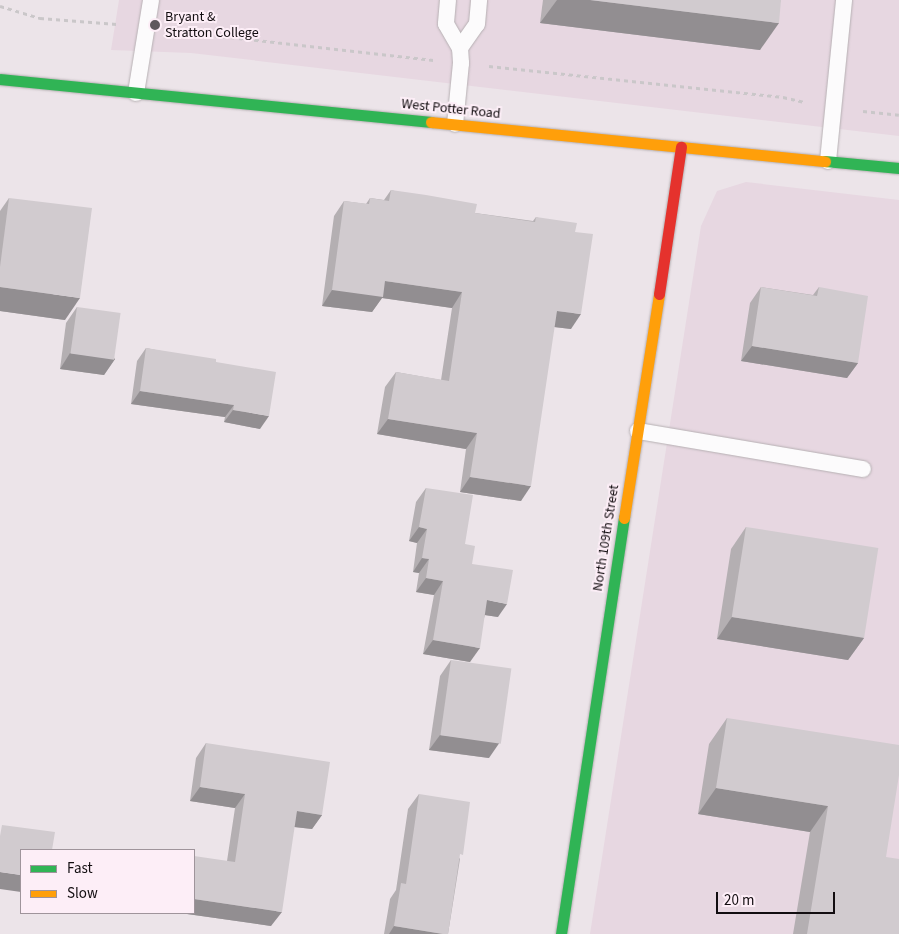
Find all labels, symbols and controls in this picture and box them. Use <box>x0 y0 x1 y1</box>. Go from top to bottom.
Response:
place label: Bryant & Stratton College <box>165 9 259 41</box>
marker: Bryant & Stratton College <box>149 19 161 31</box>
street label: West Potter Road <box>401 95 501 123</box>
street label: North 109th Street <box>589 483 623 593</box>
legend <box>20 849 195 914</box>
text: Fast <box>67 858 93 879</box>
scale bar <box>719 882 838 914</box>
text: Slow <box>67 883 98 904</box>
text: 20 m <box>724 890 754 911</box>

